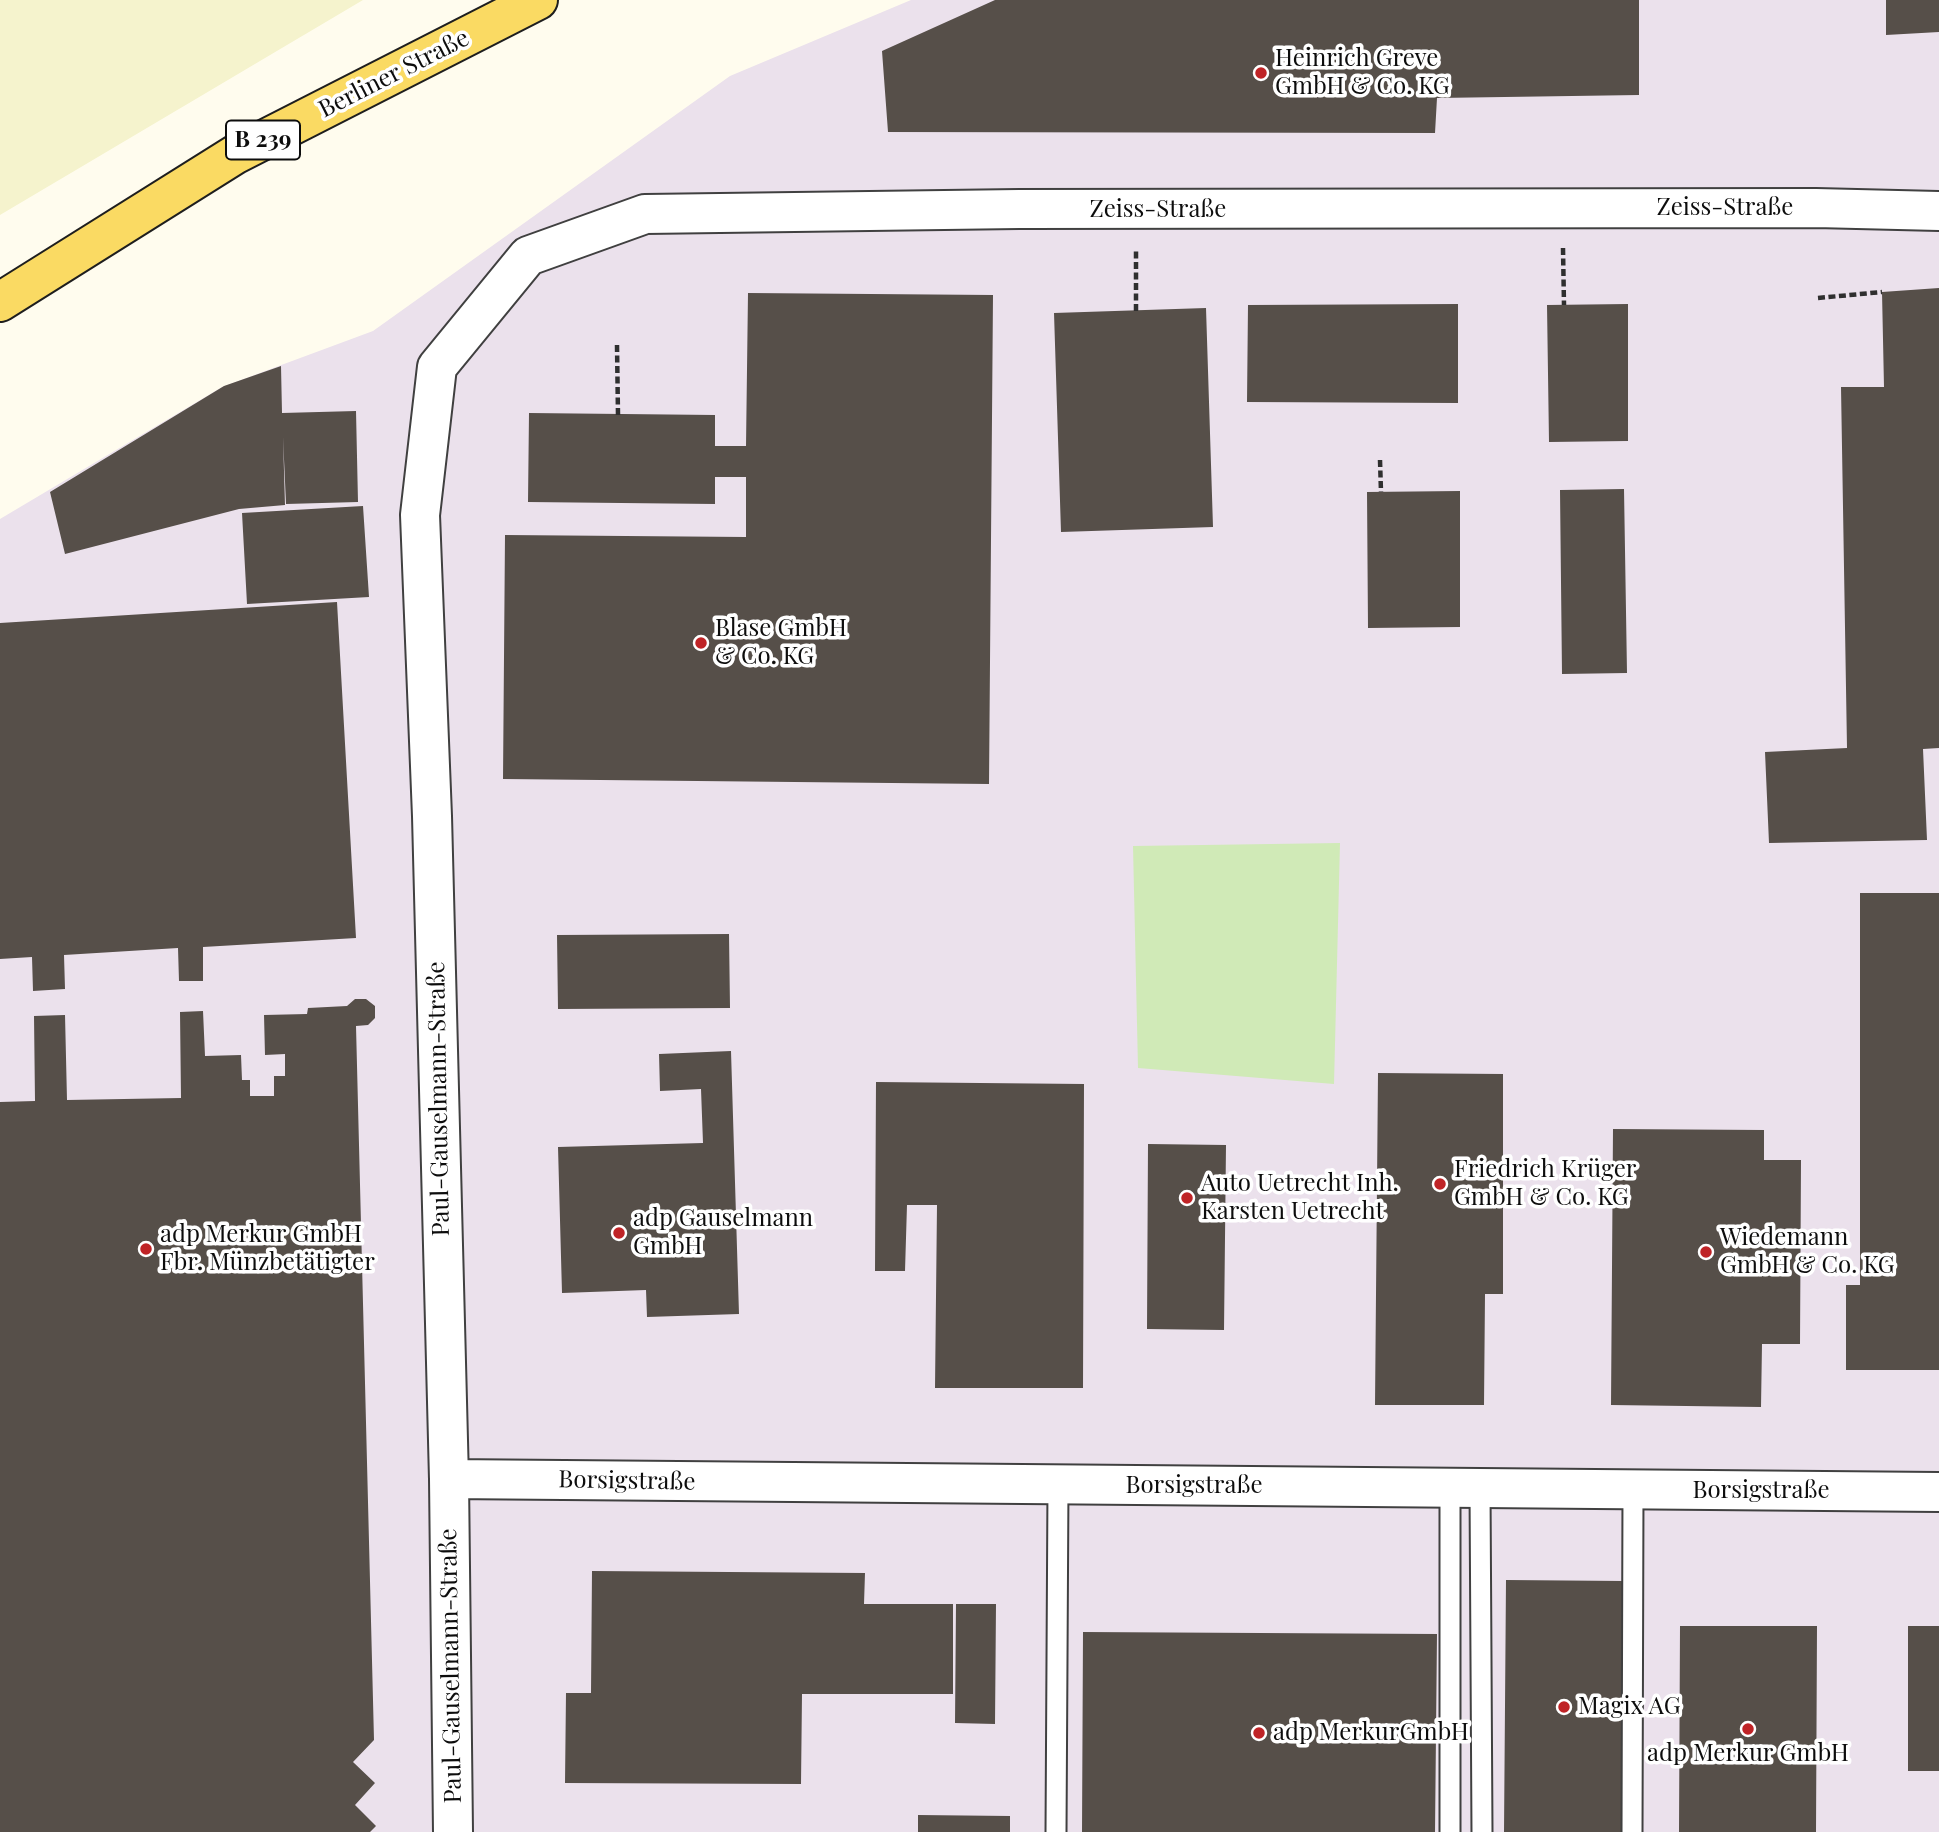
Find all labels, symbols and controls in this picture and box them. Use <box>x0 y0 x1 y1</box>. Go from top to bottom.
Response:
street label: Berliner Straße <box>314 24 474 124</box>
place label: Heinrich Greve GmbH & Co. KG <box>1275 45 1450 101</box>
marker: Heinrich Greve GmbH & Co. KG <box>1253 65 1269 81</box>
road number: B 239 <box>226 120 300 160</box>
street label: Zeiss-Straße <box>1657 194 1793 222</box>
street label: Zeiss-Straße <box>1090 196 1226 224</box>
place label: Blase GmbH & Co. KG <box>715 615 847 671</box>
marker: Blase GmbH & Co. KG <box>693 635 709 651</box>
street label: Paul-Gauselmann-Straße <box>422 961 456 1237</box>
place label: Friedrich Krüger GmbH & Co. KG <box>1454 1156 1637 1212</box>
place label: Auto Uetrecht Inh. Karsten Uetrecht <box>1201 1170 1399 1226</box>
marker: Friedrich Krüger GmbH & Co. KG <box>1432 1176 1448 1192</box>
marker: Auto Uetrecht Inh. Karsten Uetrecht <box>1179 1190 1195 1206</box>
place label: adp Gauselmann GmbH <box>633 1205 813 1261</box>
place label: adp Merkur GmbH Fbr. Münzbetätigter <box>160 1221 375 1277</box>
place label: Wiedemann GmbH & Co. KG <box>1720 1224 1895 1280</box>
marker: adp Gauselmann GmbH <box>611 1225 627 1241</box>
marker: adp Merkur GmbH Fbr. Münzbetätigter <box>138 1241 154 1257</box>
marker: Wiedemann GmbH & Co. KG <box>1698 1244 1714 1260</box>
street label: Borsigstraße <box>558 1465 696 1497</box>
street label: Borsigstraße <box>1125 1472 1263 1500</box>
street label: Borsigstraße <box>1692 1477 1830 1505</box>
street label: Paul-Gauselmann-Straße <box>434 1528 468 1804</box>
place label: Magix AG <box>1578 1693 1681 1721</box>
marker: Magix AG <box>1556 1699 1572 1715</box>
place label: adp MerkurGmbH <box>1273 1719 1469 1747</box>
marker: adp Merkur GmbH <box>1740 1721 1756 1737</box>
marker: adp MerkurGmbH <box>1251 1725 1267 1741</box>
place label: adp Merkur GmbH <box>1647 1740 1849 1768</box>

